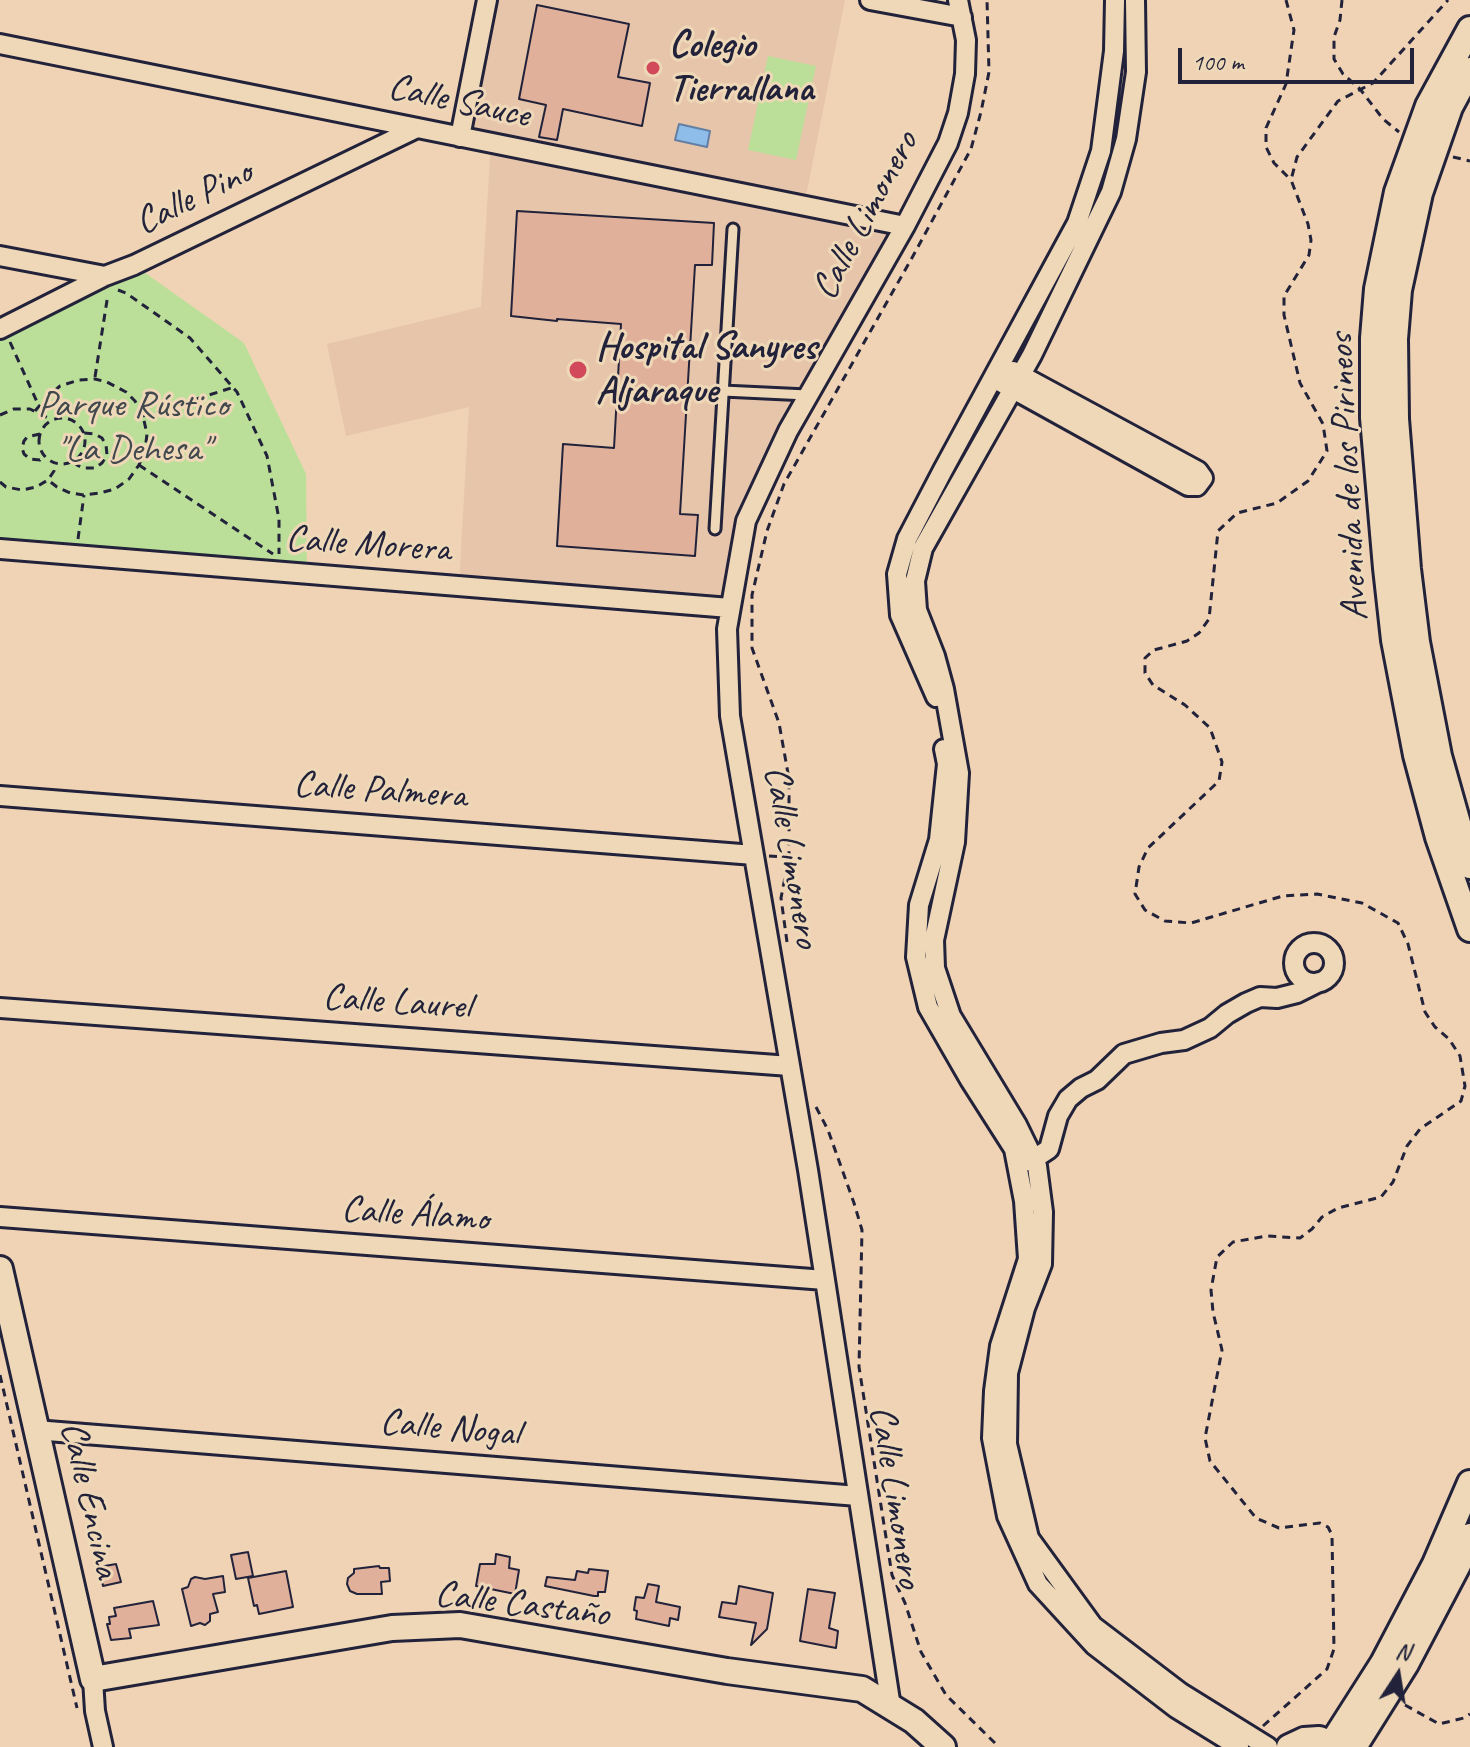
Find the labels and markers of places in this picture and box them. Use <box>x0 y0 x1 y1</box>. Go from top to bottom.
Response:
place label: Colegio Tierrallana <box>669 23 813 112</box>
marker: Colegio Tierrallana <box>644 59 662 77</box>
place label: Hospital Sanyres Aljaraque <box>596 325 817 414</box>
marker: Hospital Sanyres Aljaraque <box>567 359 589 381</box>

